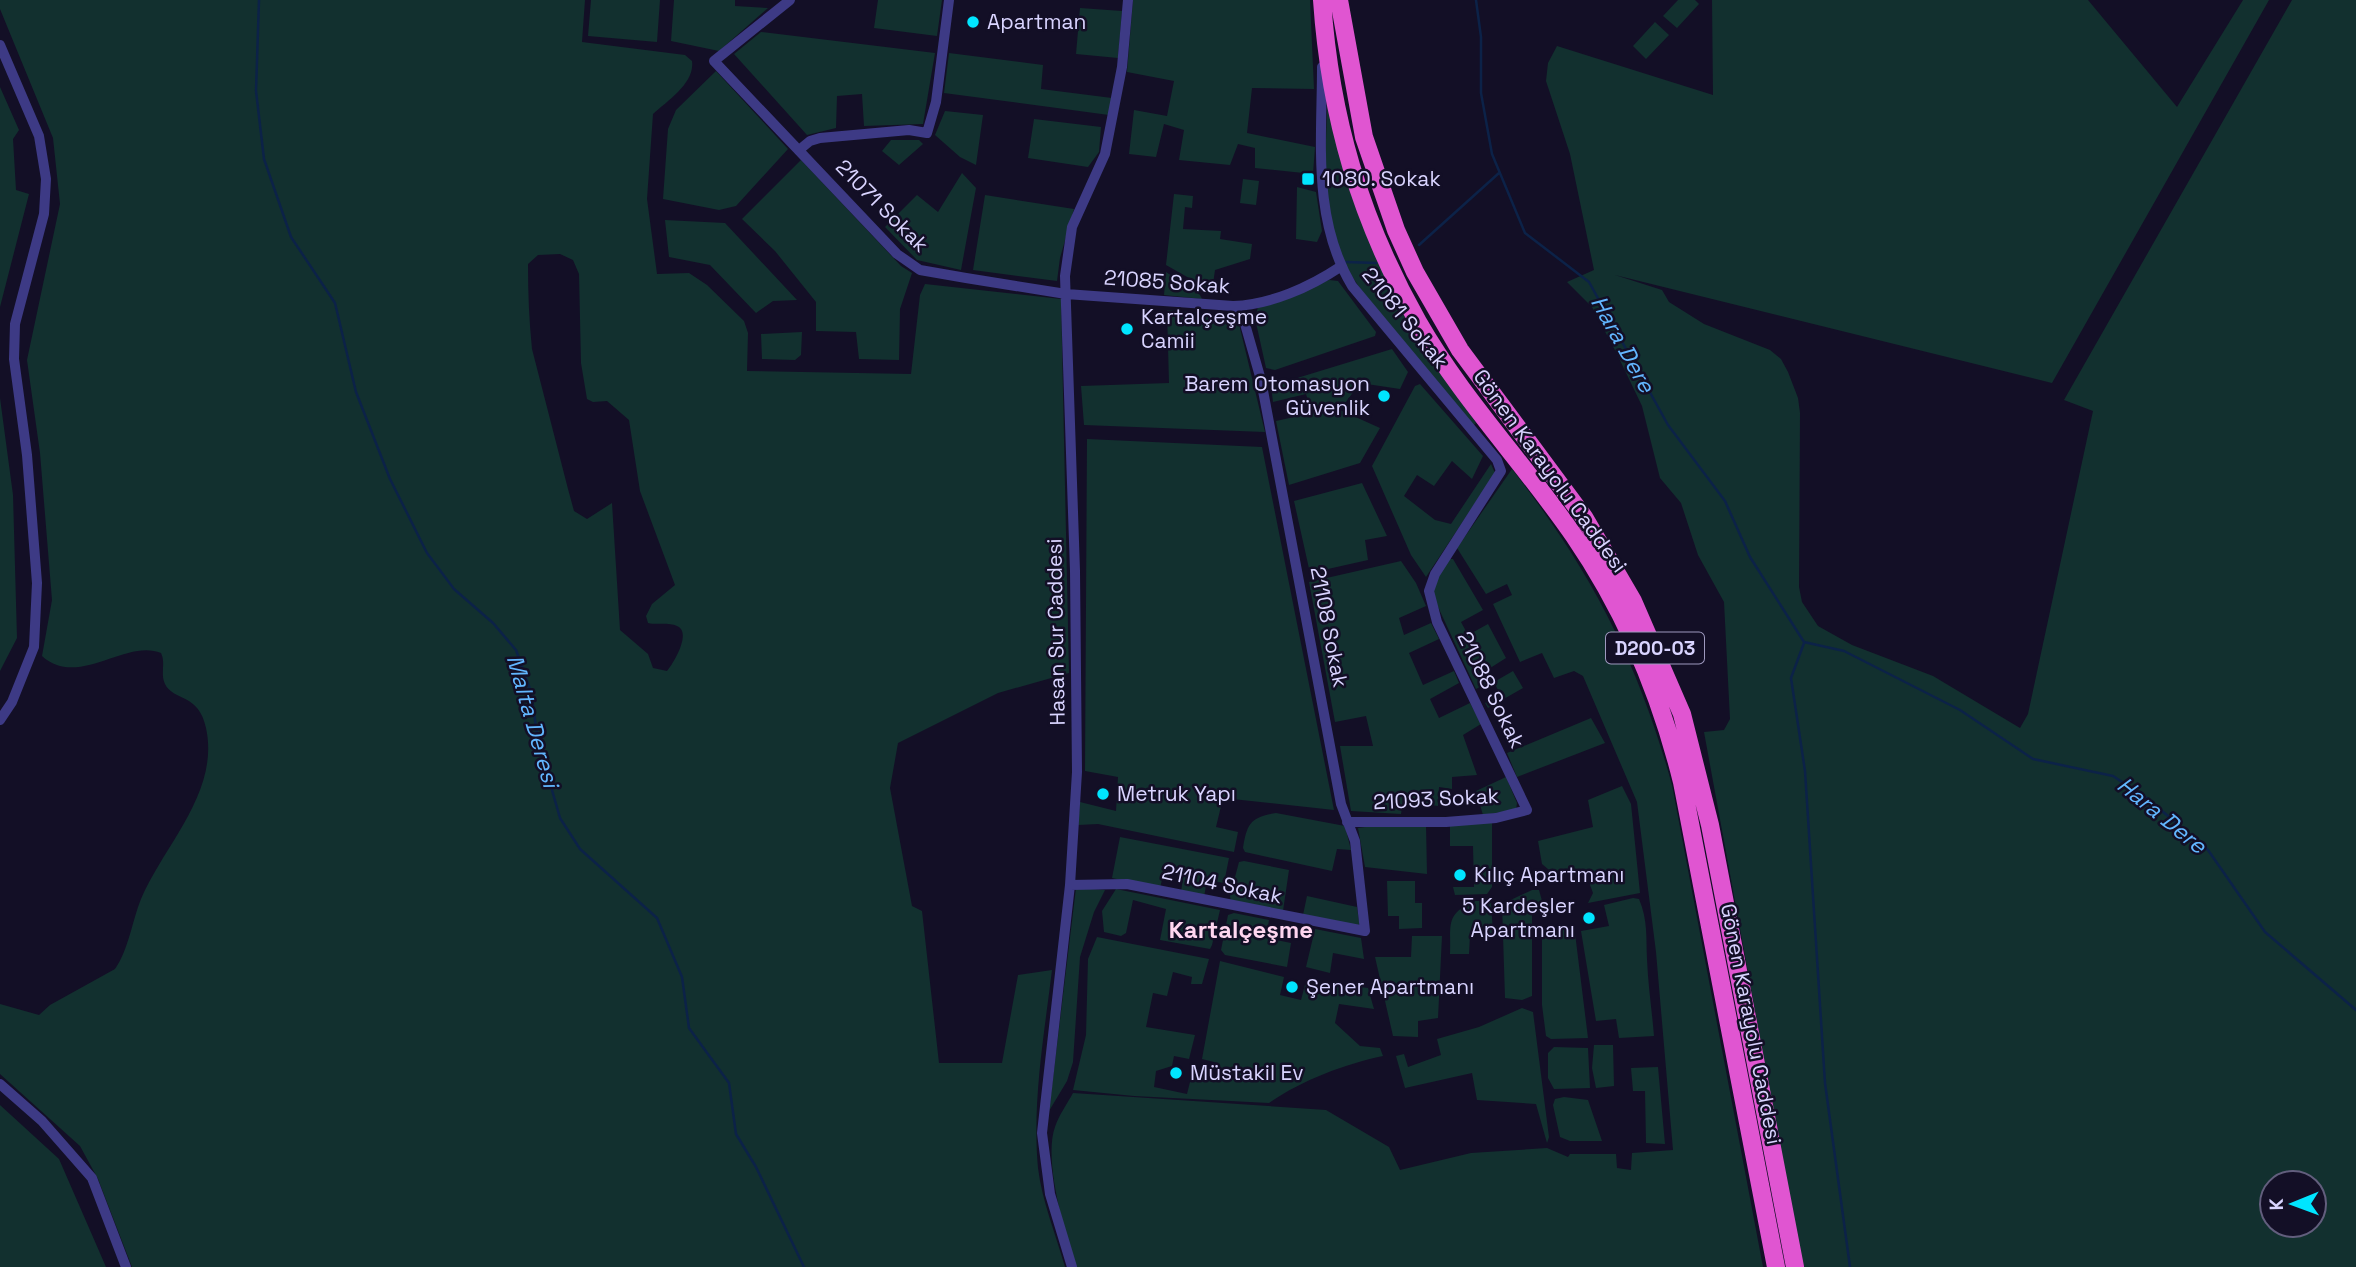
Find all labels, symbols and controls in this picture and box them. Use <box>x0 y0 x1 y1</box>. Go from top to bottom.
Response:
place label: Apartman <box>987 8 1086 35</box>
marker: Apartman <box>965 14 981 30</box>
street label: 21071 Sokak <box>830 153 935 258</box>
place label: 1080. Sokak <box>1322 165 1441 192</box>
marker: 1080. Sokak <box>1300 171 1316 187</box>
street label: 21081 Sokak <box>1356 262 1454 374</box>
street label: 21085 Sokak <box>1103 264 1231 299</box>
water label: Hara Dere <box>1584 290 1663 399</box>
place label: Kartalçeşme Camii <box>1141 303 1267 354</box>
marker: Kartalçeşme Camii <box>1119 321 1135 337</box>
street label: Gönen Karayolu Caddesi <box>1468 364 1633 578</box>
place label: Barem Otomasyon Güvenlik <box>1184 370 1370 421</box>
marker: Barem Otomasyon Güvenlik <box>1376 388 1392 404</box>
street label: Hasan Sur Caddesi <box>1040 538 1071 726</box>
street label: 21108 Sokak <box>1305 564 1354 690</box>
street label: 21088 Sokak <box>1452 627 1531 753</box>
road number: D200-03 <box>1606 632 1704 664</box>
water label: Malta Deresi <box>500 651 567 793</box>
water label: Hara Dere <box>2111 770 2214 861</box>
place label: Metruk Yapı <box>1117 780 1236 807</box>
street label: 21093 Sokak <box>1372 782 1500 815</box>
marker: Metruk Yapı <box>1095 786 1111 802</box>
street label: 21104 Sokak <box>1159 858 1285 909</box>
place label: Kılıç Apartmanı <box>1474 861 1624 888</box>
marker: Kılıç Apartmanı <box>1452 867 1468 883</box>
place label: 5 Kardeşler Apartmanı <box>1462 892 1575 943</box>
street label: Gönen Karayolu Caddesi <box>1715 901 1788 1147</box>
marker: 5 Kardeşler Apartmanı <box>1581 910 1597 926</box>
district label: Kartalçeşme <box>1169 914 1313 945</box>
place label: Şener Apartmanı <box>1306 973 1474 1000</box>
marker: Şener Apartmanı <box>1284 979 1300 995</box>
place label: Müstakil Ev <box>1190 1059 1304 1086</box>
marker: Müstakil Ev <box>1168 1065 1184 1081</box>
north arrow <box>2258 1169 2328 1239</box>
text: K <box>2264 1198 2289 1210</box>

